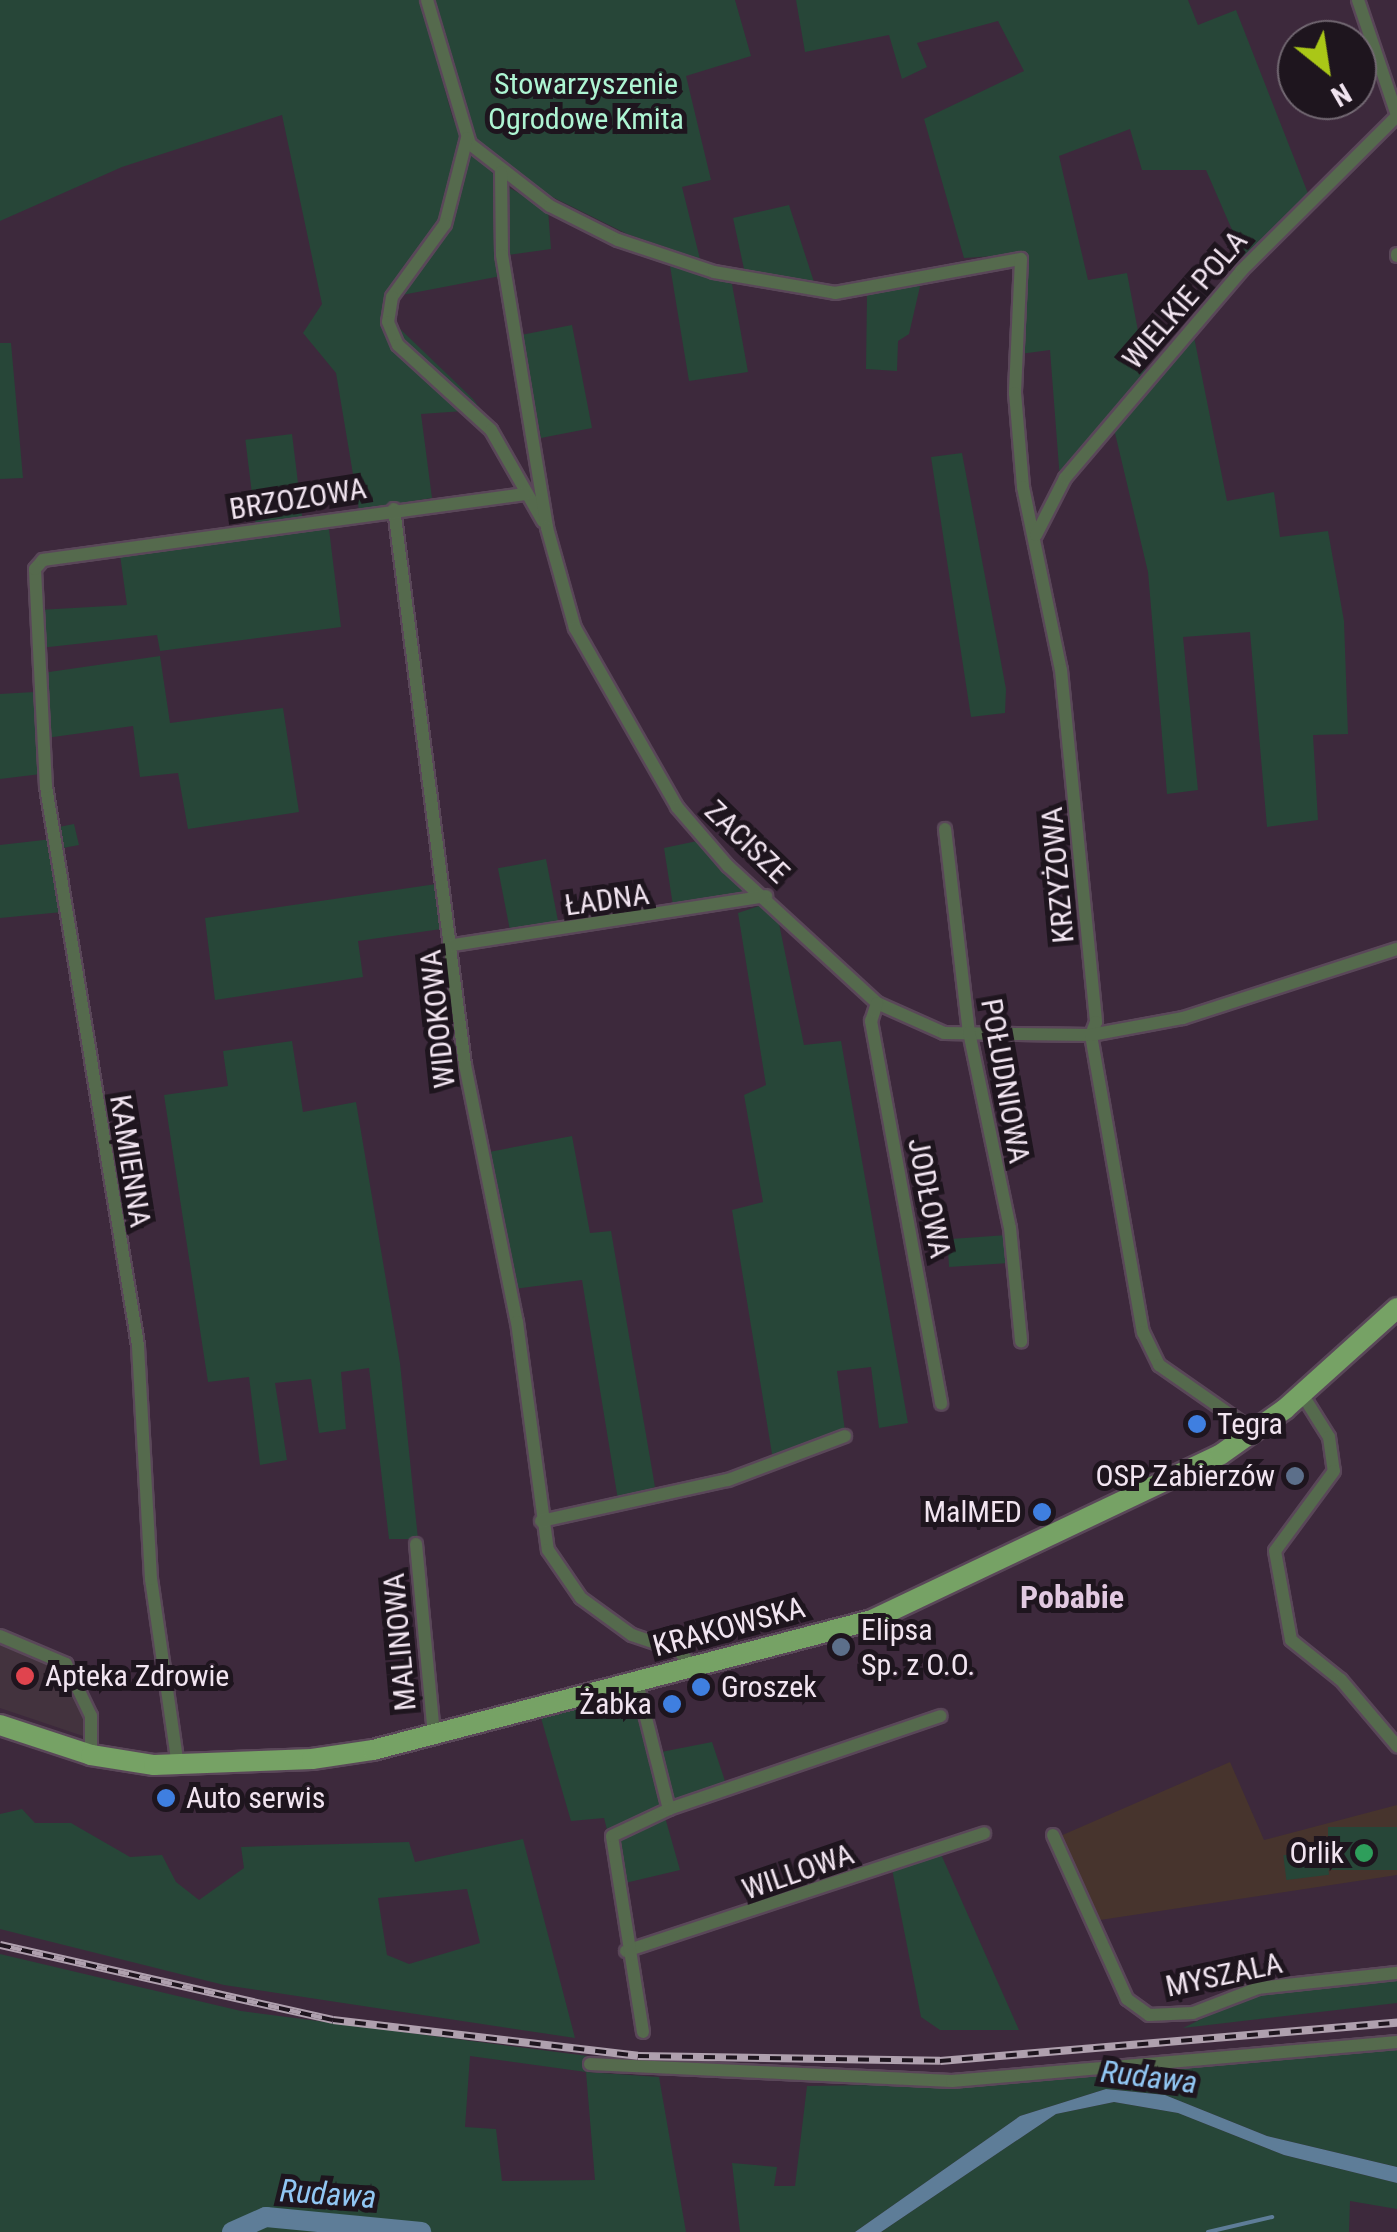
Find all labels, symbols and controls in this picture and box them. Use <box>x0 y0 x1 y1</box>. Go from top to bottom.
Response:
north arrow <box>1277 20 1377 120</box>
park label: Stowarzyszenie Ogrodowe Kmita <box>488 66 684 136</box>
text: N <box>1326 76 1357 113</box>
street label: WIELKIE POLA <box>1115 223 1255 377</box>
street label: BRZOZOWA <box>227 470 369 528</box>
street label: ZACISZE <box>697 793 797 891</box>
street label: KRZYŻOWA <box>1034 805 1082 945</box>
street label: ŁADNA <box>562 876 652 924</box>
street label: WIDOKOWA <box>413 948 463 1090</box>
street label: POŁUDNIOWA <box>973 996 1037 1166</box>
street label: KAMIENNA <box>102 1092 158 1230</box>
street label: JODŁOWA <box>900 1135 958 1261</box>
place label: Tegra <box>1217 1406 1283 1442</box>
marker: Tegra <box>1186 1413 1208 1435</box>
place label: OSP Zabierzów <box>1095 1458 1275 1494</box>
marker: OSP Zabierzów <box>1284 1465 1306 1487</box>
place label: MalMED <box>923 1494 1022 1530</box>
marker: MalMED <box>1031 1501 1053 1523</box>
street label: MALINOWA <box>376 1572 424 1712</box>
district label: Pobabie <box>1020 1578 1124 1616</box>
street label: KRAKOWSKA <box>649 1589 809 1665</box>
place label: Elipsa Sp. z O.O. <box>861 1612 975 1682</box>
marker: Elipsa Sp. z O.O. <box>830 1636 852 1658</box>
place label: Apteka Zdrowie <box>45 1658 229 1694</box>
marker: Apteka Zdrowie <box>14 1665 36 1687</box>
place label: Groszek <box>721 1669 817 1705</box>
marker: Groszek <box>690 1676 712 1698</box>
place label: Żabka <box>579 1686 652 1722</box>
marker: Żabka <box>661 1693 683 1715</box>
place label: Auto serwis <box>186 1780 325 1816</box>
marker: Auto serwis <box>155 1787 177 1809</box>
place label: Orlik <box>1290 1835 1344 1871</box>
street label: WILLOWA <box>738 1836 858 1908</box>
marker: Orlik <box>1353 1842 1375 1864</box>
street label: MYSZALA <box>1162 1945 1286 2005</box>
water label: Rudawa <box>1099 2052 1199 2102</box>
water label: Rudawa <box>278 2171 378 2217</box>

